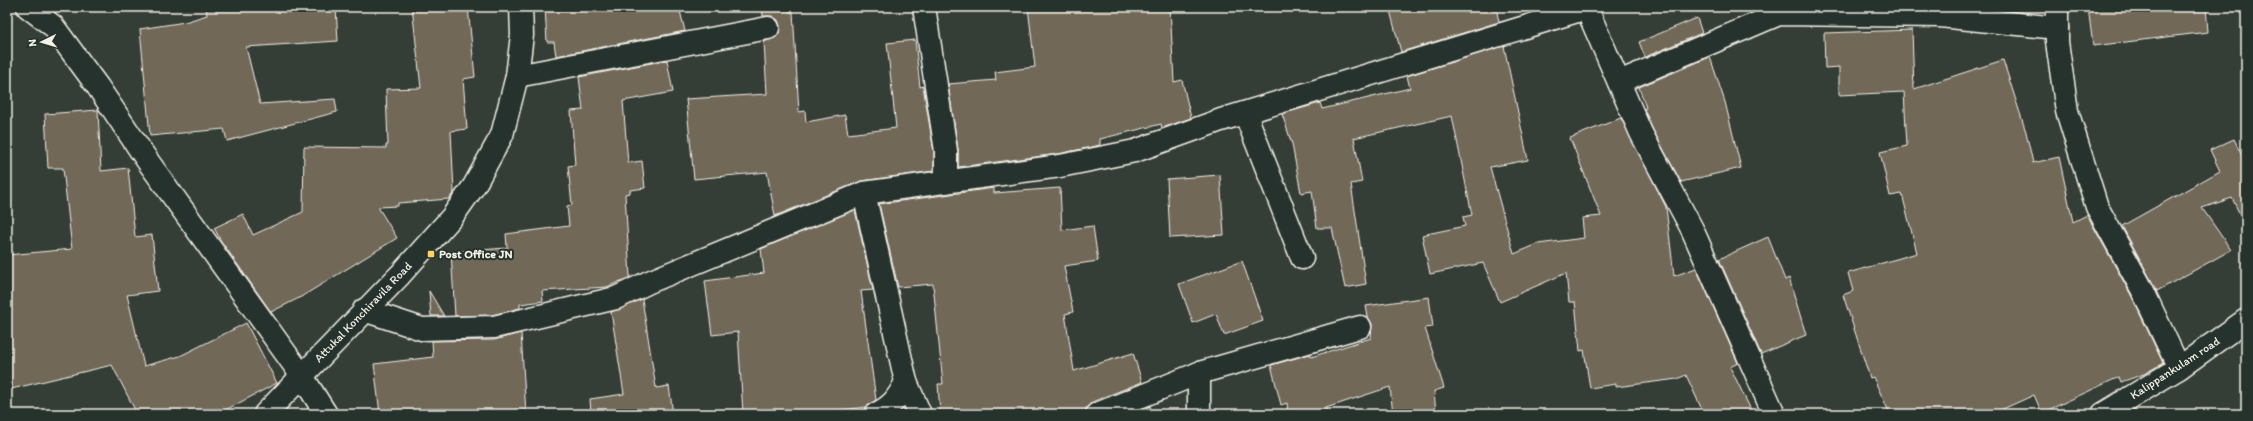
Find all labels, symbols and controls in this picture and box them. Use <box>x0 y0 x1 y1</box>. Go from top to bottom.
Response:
north arrow <box>22 22 62 62</box>
text: N <box>26 39 39 47</box>
place label: Post Office JN <box>439 247 513 261</box>
marker: Post Office JN <box>426 249 436 259</box>
street label: Attukal Konchiravila Road <box>311 259 415 365</box>
street label: Kalippankulam road <box>2128 334 2223 402</box>

